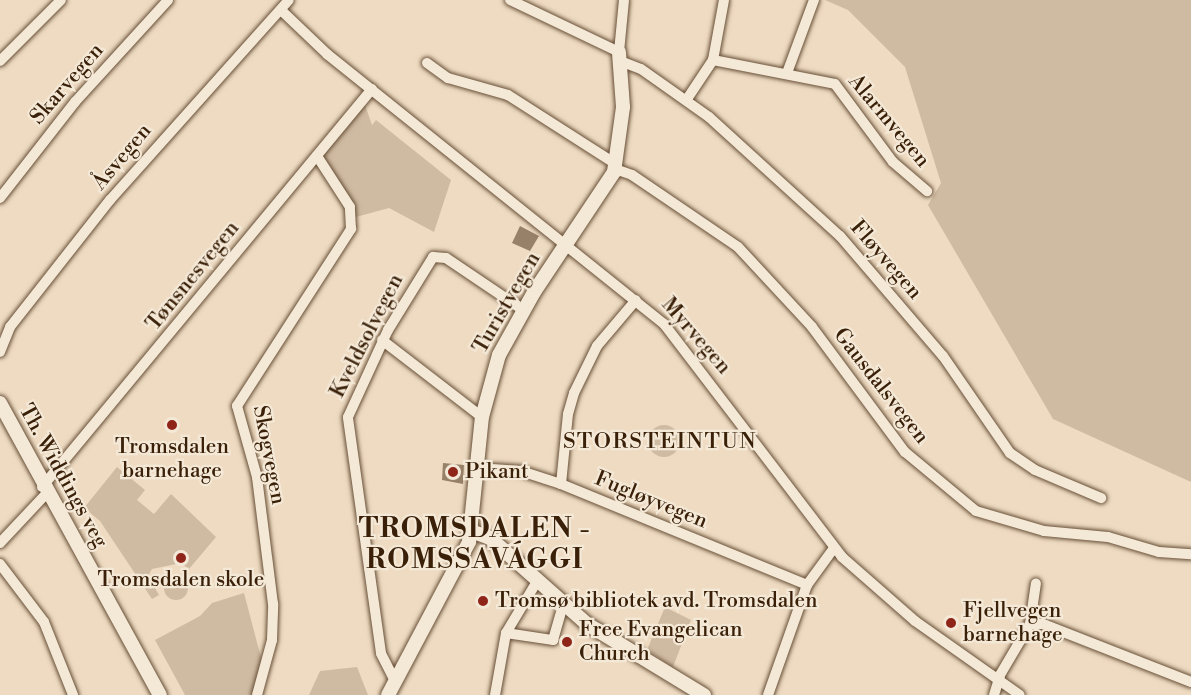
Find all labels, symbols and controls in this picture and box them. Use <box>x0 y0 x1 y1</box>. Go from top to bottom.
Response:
street label: Skarvegen <box>25 38 109 130</box>
street label: Alarmvegen <box>843 69 935 173</box>
street label: Åsvegen <box>87 119 157 195</box>
street label: Fløyvegen <box>845 215 927 305</box>
street label: Tønsnesvegen <box>141 216 245 336</box>
street label: Turistvegen <box>468 248 546 358</box>
street label: Kveldsolvegen <box>325 270 409 402</box>
street label: Myrvegen <box>656 293 736 379</box>
street label: Gausdalsvegen <box>828 323 934 449</box>
street label: Th. Widdings veg <box>13 400 113 552</box>
street label: Skogvegen <box>247 404 291 506</box>
marker: Tromsdalen barnehage <box>165 418 179 432</box>
district label: STORSTEINTUN <box>563 429 757 455</box>
place label: Tromsdalen barnehage <box>115 434 229 484</box>
place label: Pikant <box>465 459 529 485</box>
marker: Pikant <box>446 465 460 479</box>
street label: Fugløyvegen <box>591 466 711 534</box>
district label: TROMSDALEN - ROMSSAVÁGGI <box>359 513 591 576</box>
marker: Tromsdalen skole <box>174 551 188 565</box>
place label: Tromsdalen skole <box>98 567 264 593</box>
place label: Tromsø bibliotek avd. Tromsdalen <box>495 588 818 614</box>
marker: Tromsø bibliotek avd. Tromsdalen <box>476 594 490 608</box>
place label: Fjellvegen barnehage <box>963 598 1062 648</box>
marker: Fjellvegen barnehage <box>944 616 958 630</box>
place label: Free Evangelican Church <box>579 617 742 667</box>
marker: Free Evangelican Church <box>560 635 574 649</box>

